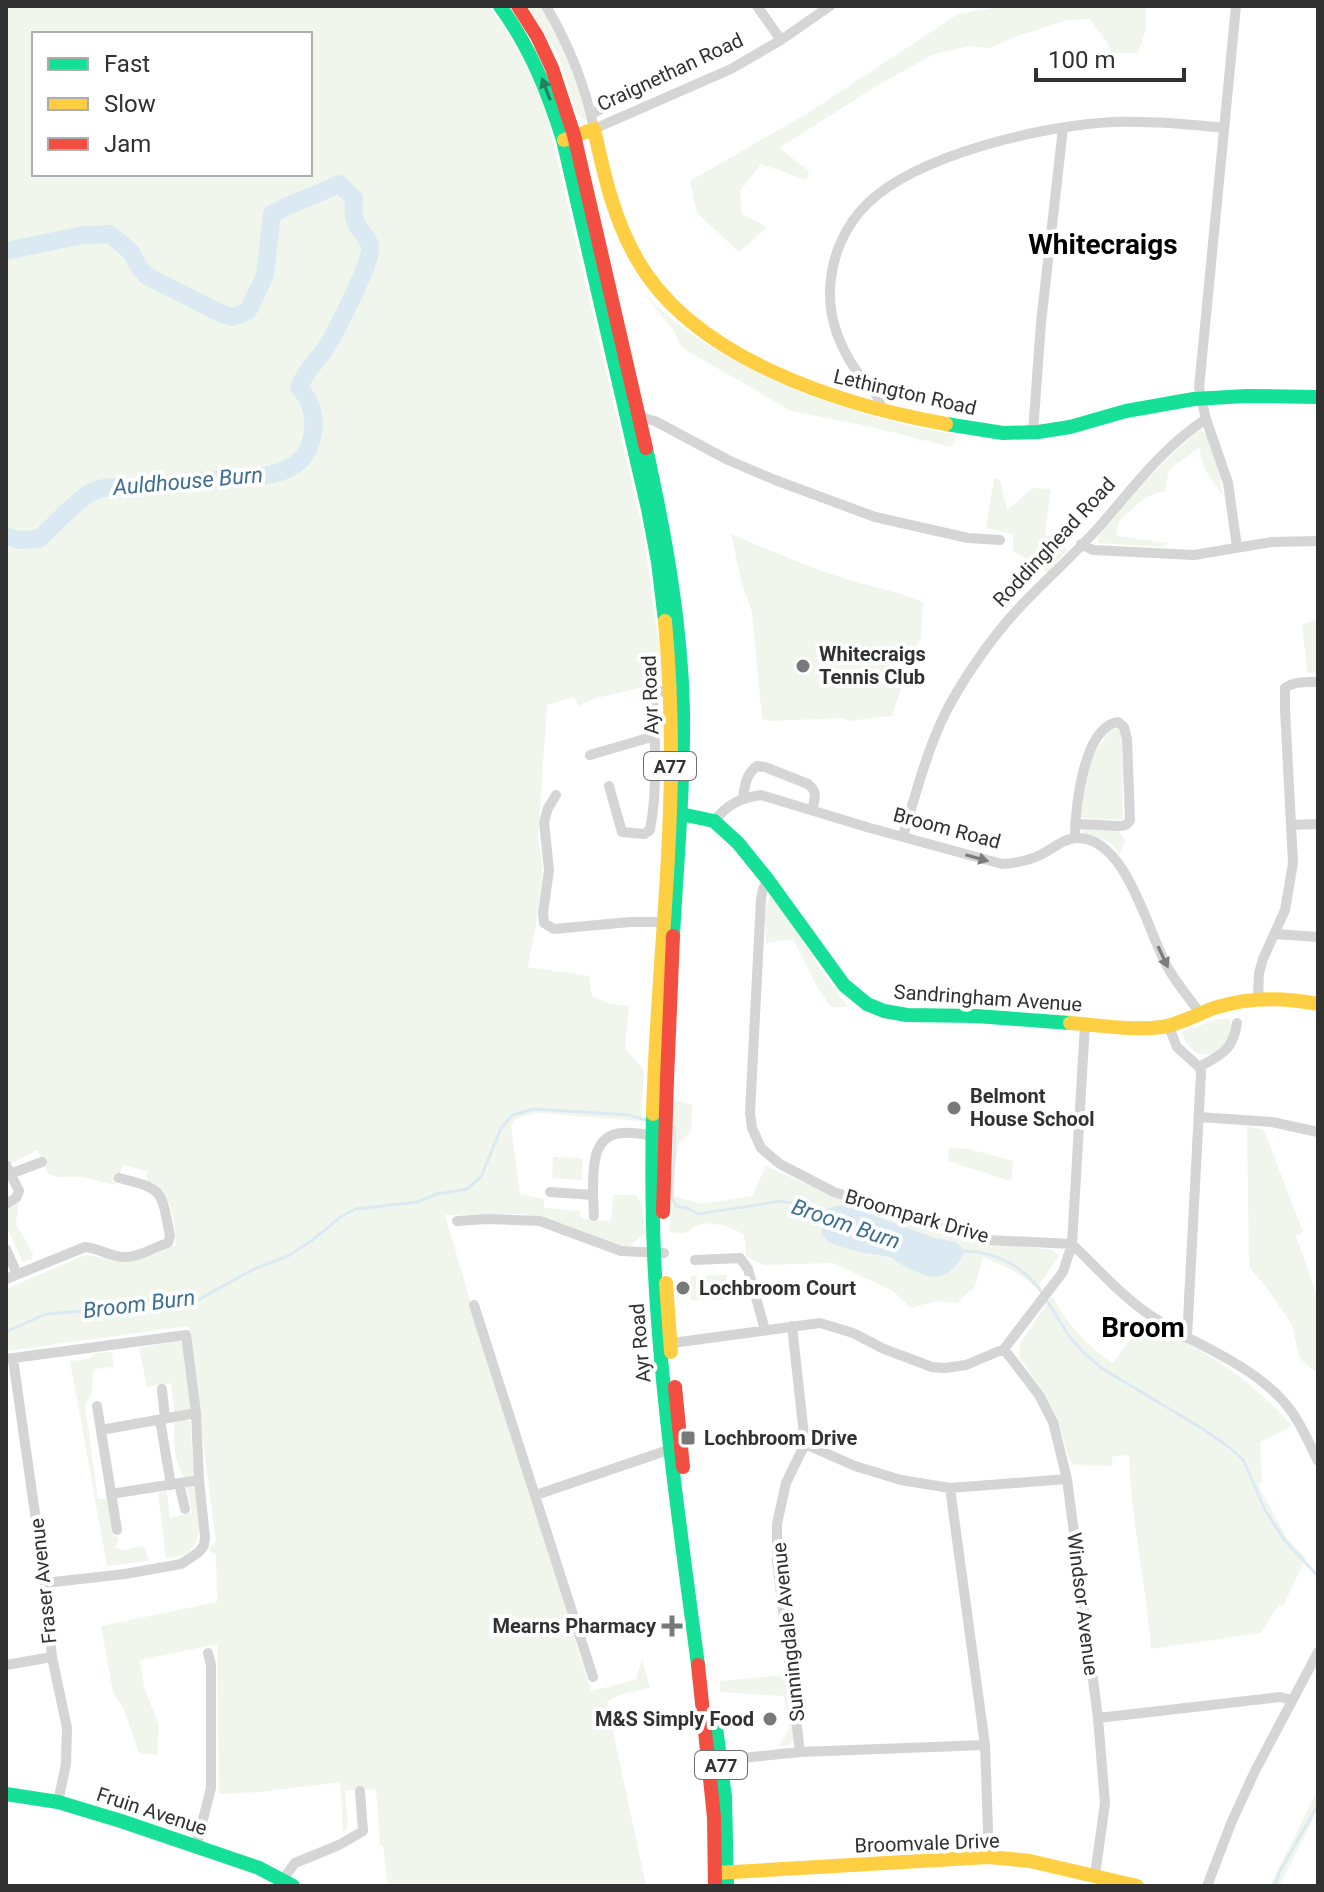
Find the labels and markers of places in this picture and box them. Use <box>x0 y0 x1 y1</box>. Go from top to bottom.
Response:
place label: Whitecraigs Tennis Club <box>819 642 926 689</box>
marker: Whitecraigs Tennis Club <box>794 657 812 675</box>
place label: Belmont House School <box>970 1084 1094 1131</box>
marker: Belmont House School <box>945 1099 963 1117</box>
place label: Lochbroom Court <box>699 1276 856 1300</box>
marker: Lochbroom Court <box>674 1279 692 1297</box>
place label: Lochbroom Drive <box>704 1426 857 1450</box>
marker: Lochbroom Drive <box>679 1429 697 1447</box>
place label: Mearns Pharmacy <box>493 1614 657 1638</box>
marker: Mearns Pharmacy <box>663 1617 681 1635</box>
place label: M&S Simply Food <box>595 1707 754 1731</box>
marker: M&S Simply Food <box>761 1710 779 1728</box>

